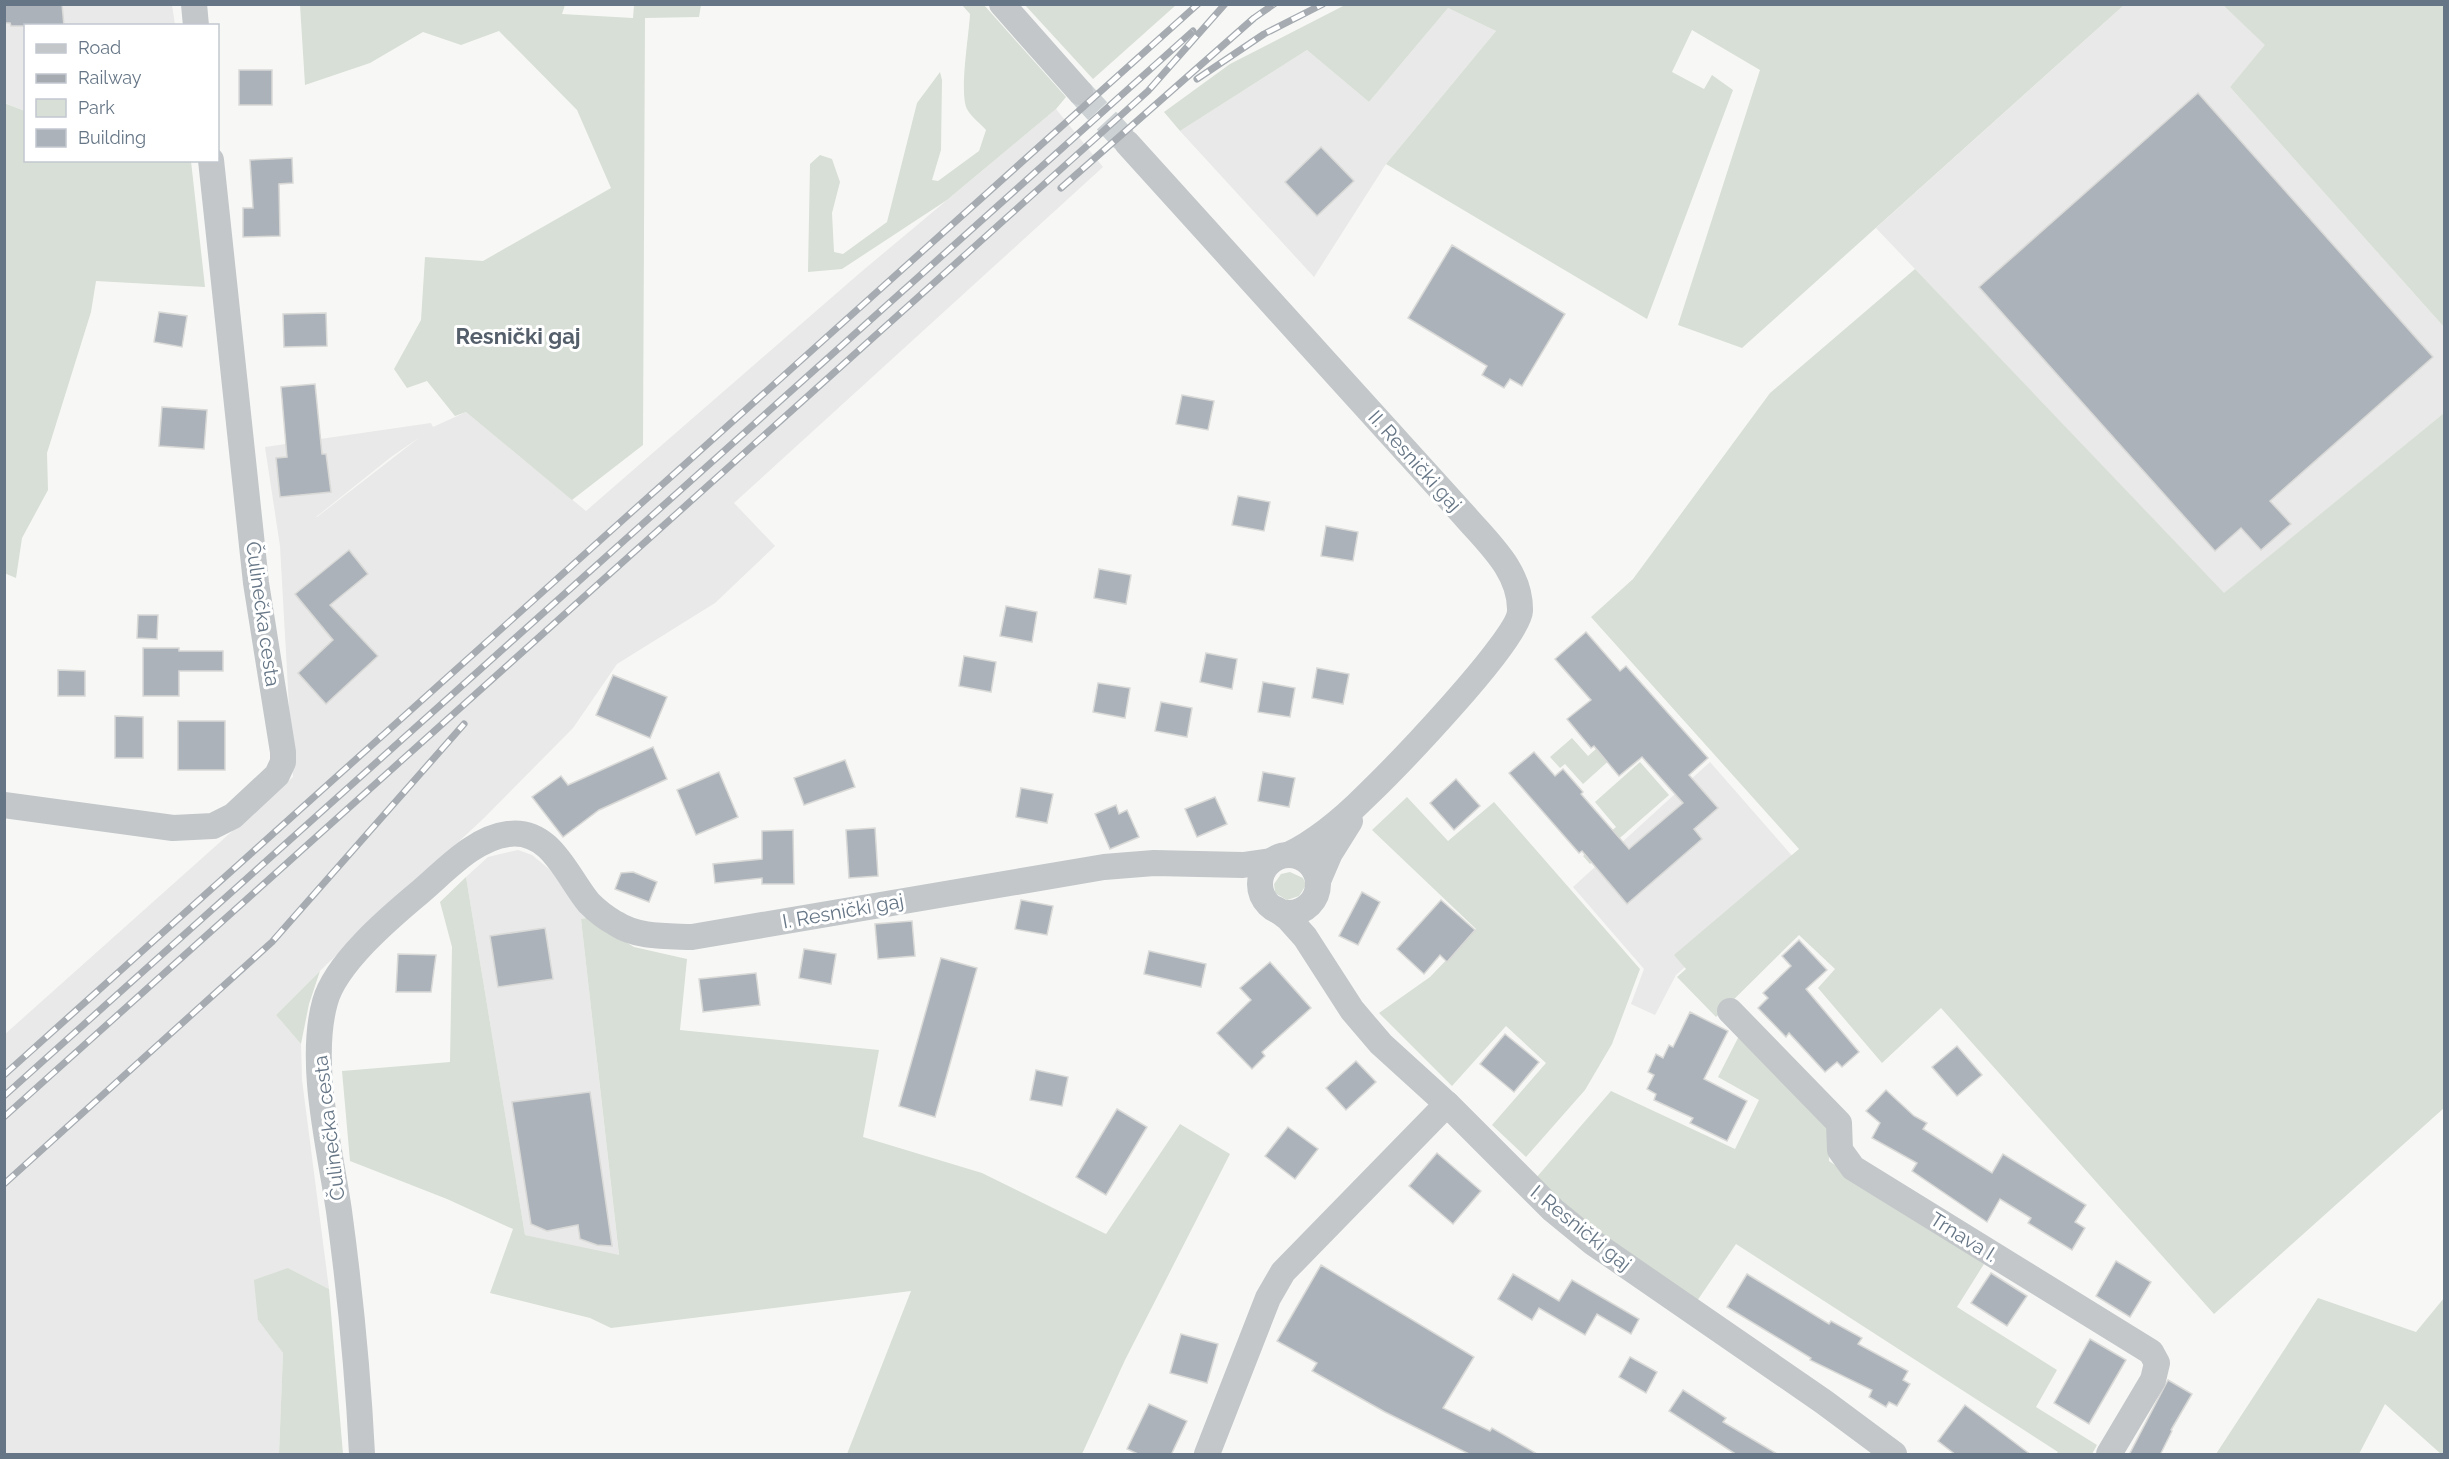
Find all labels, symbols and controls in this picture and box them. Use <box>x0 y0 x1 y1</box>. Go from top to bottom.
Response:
legend <box>24 24 219 162</box>
text: Road <box>78 37 121 58</box>
text: Railway <box>78 67 142 88</box>
text: Park <box>78 97 115 118</box>
text: Building <box>78 127 146 148</box>
district label: Resnički gaj <box>455 323 581 349</box>
street label: II. Resnički gaj <box>1363 405 1467 517</box>
street label: Čulinečka cesta <box>241 540 286 688</box>
street label: I. Resnički gaj <box>780 889 906 933</box>
street label: Čulinečka cesta <box>307 1054 350 1202</box>
street label: I. Resnički gaj <box>1526 1180 1636 1276</box>
street label: Trnava I. <box>1926 1207 2002 1267</box>

